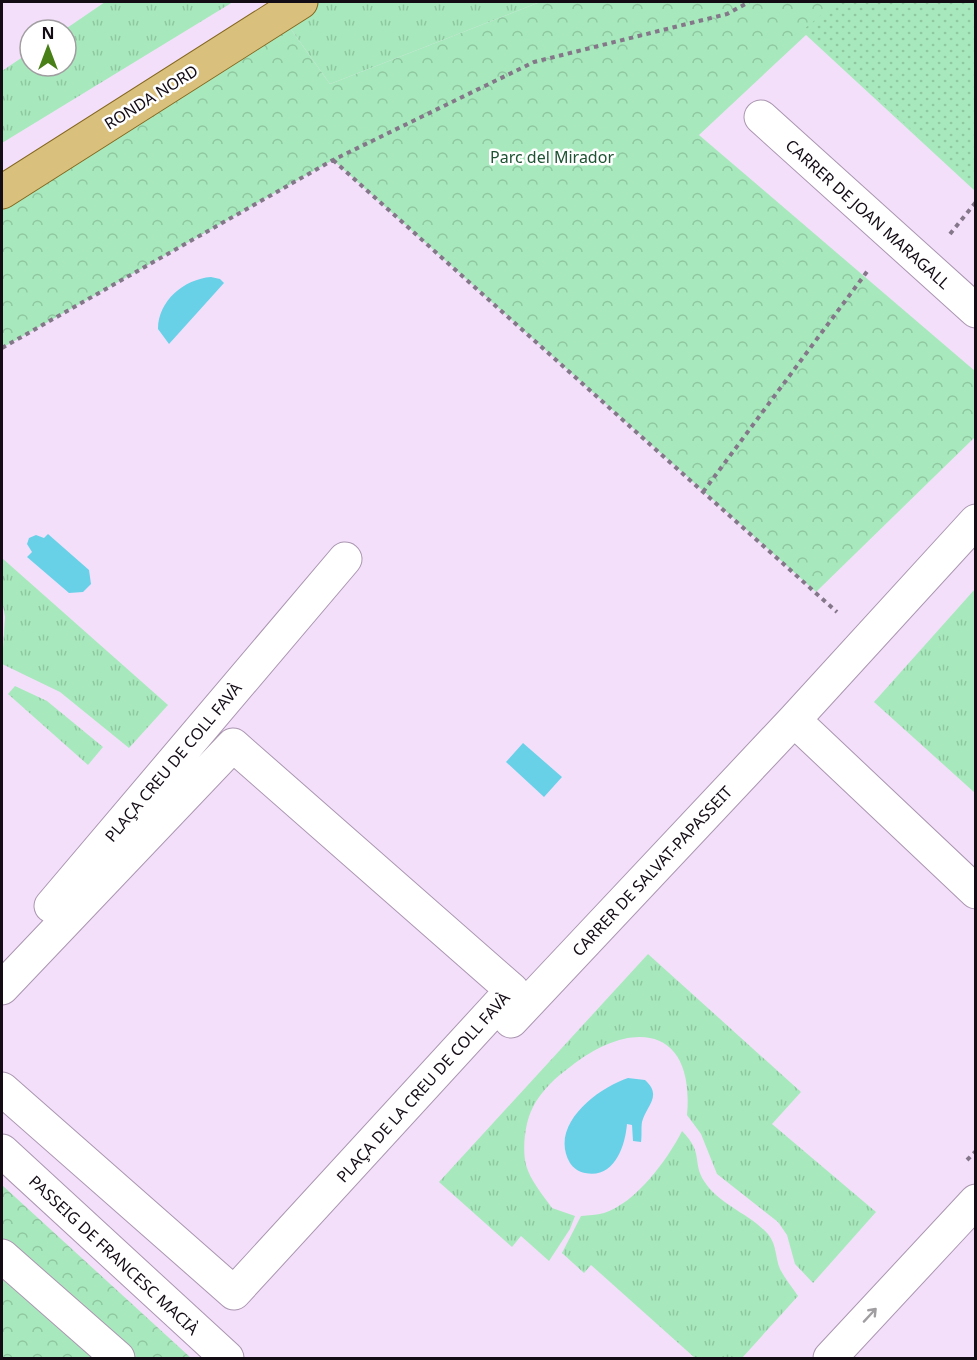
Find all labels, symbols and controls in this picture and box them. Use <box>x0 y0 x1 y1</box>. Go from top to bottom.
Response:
north arrow <box>18 18 78 78</box>
text: N <box>41 22 55 44</box>
street label: RONDA NORD <box>100 59 202 135</box>
street label: CARRER DE JOAN MARAGALL <box>781 134 955 294</box>
park label: Parc del Mirador <box>490 146 614 168</box>
street label: PLAÇA CREU DE COLL FAVÀ <box>100 677 247 846</box>
street label: CARRER DE SALVAT-PAPASSEIT <box>567 781 737 961</box>
street label: PLAÇA DE LA CREU DE COLL FAVÀ <box>331 986 515 1187</box>
street label: PASSEIG DE FRANCESC MACIÀ <box>24 1170 204 1340</box>
one-way arrow <box>863 1308 877 1323</box>

